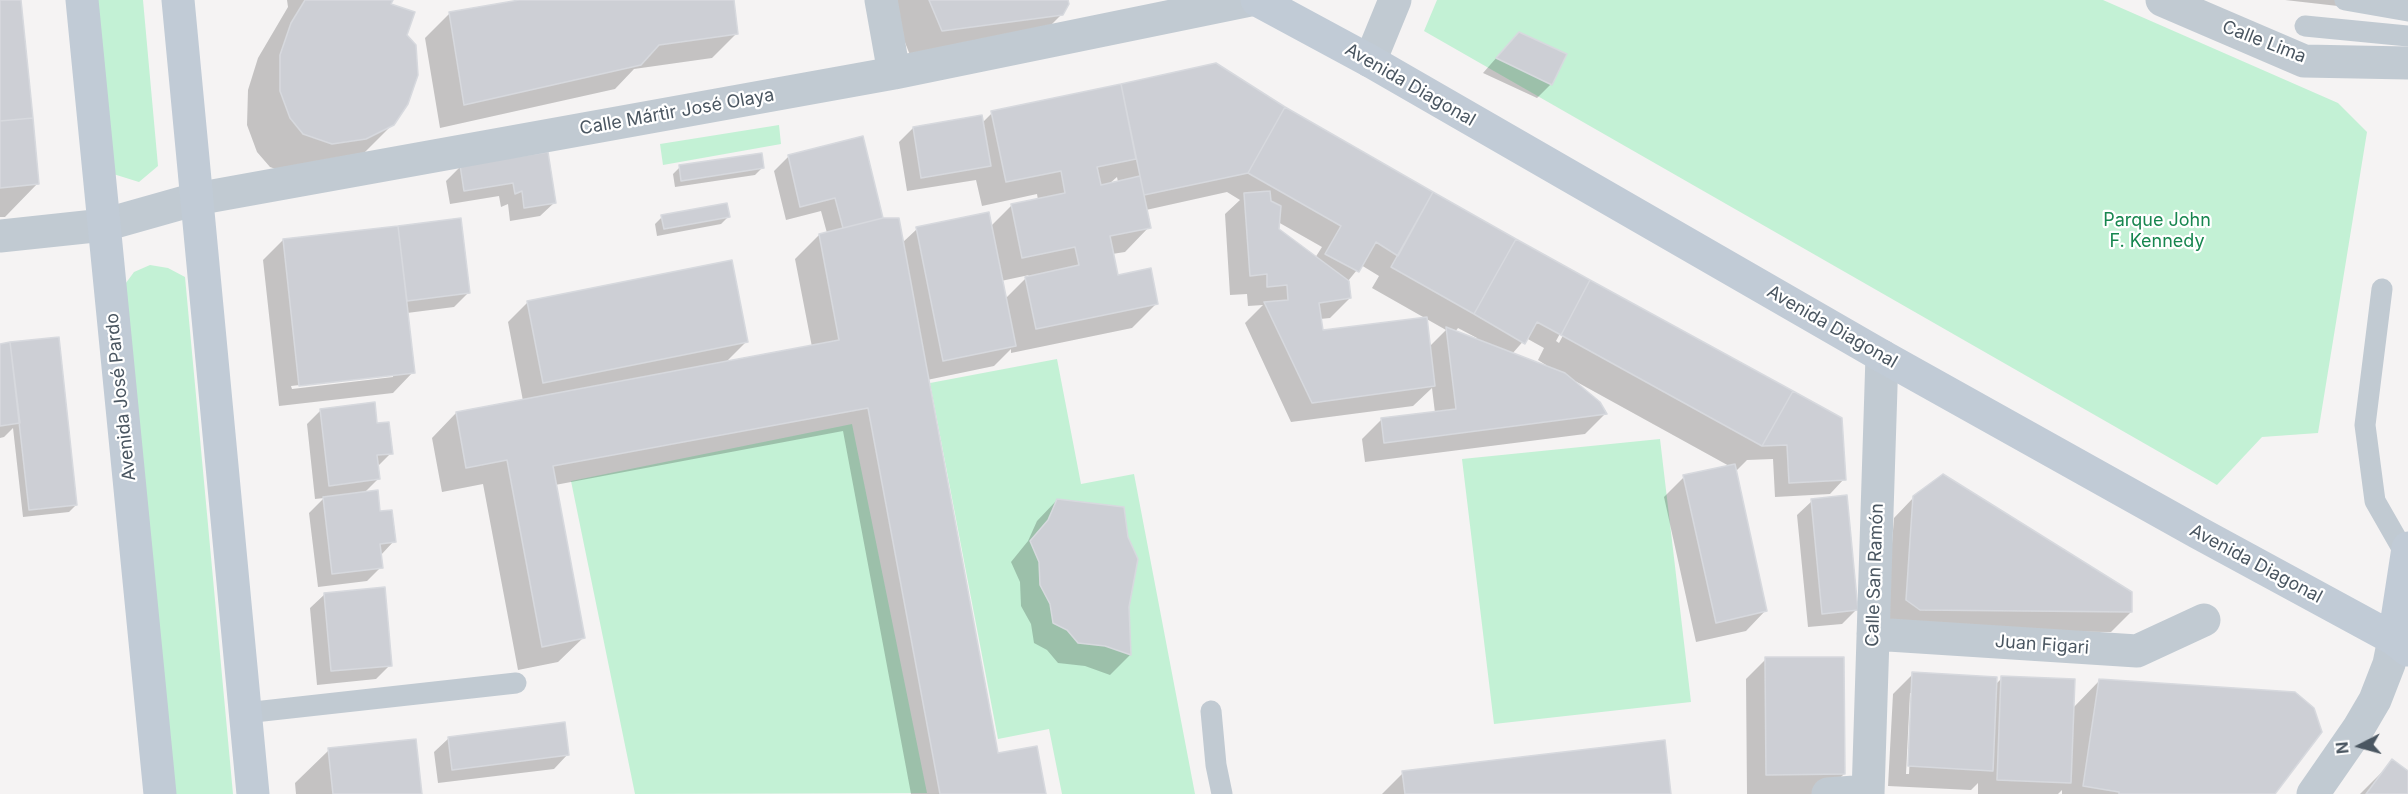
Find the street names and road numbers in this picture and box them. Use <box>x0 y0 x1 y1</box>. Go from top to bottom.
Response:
street label: Calle Lima <box>2219 16 2309 68</box>
street label: Avenida Diagonal <box>1341 39 1479 131</box>
street label: Calle Mártìr José Olaya <box>578 84 776 140</box>
street label: Avenida Diagonal <box>1763 281 1901 373</box>
street label: Avenida José Pardo <box>101 312 141 482</box>
street label: Calle San Ramón <box>1862 503 1888 647</box>
street label: Avenida Diagonal <box>2186 520 2326 608</box>
street label: Juan Figari <box>1994 631 2090 659</box>

